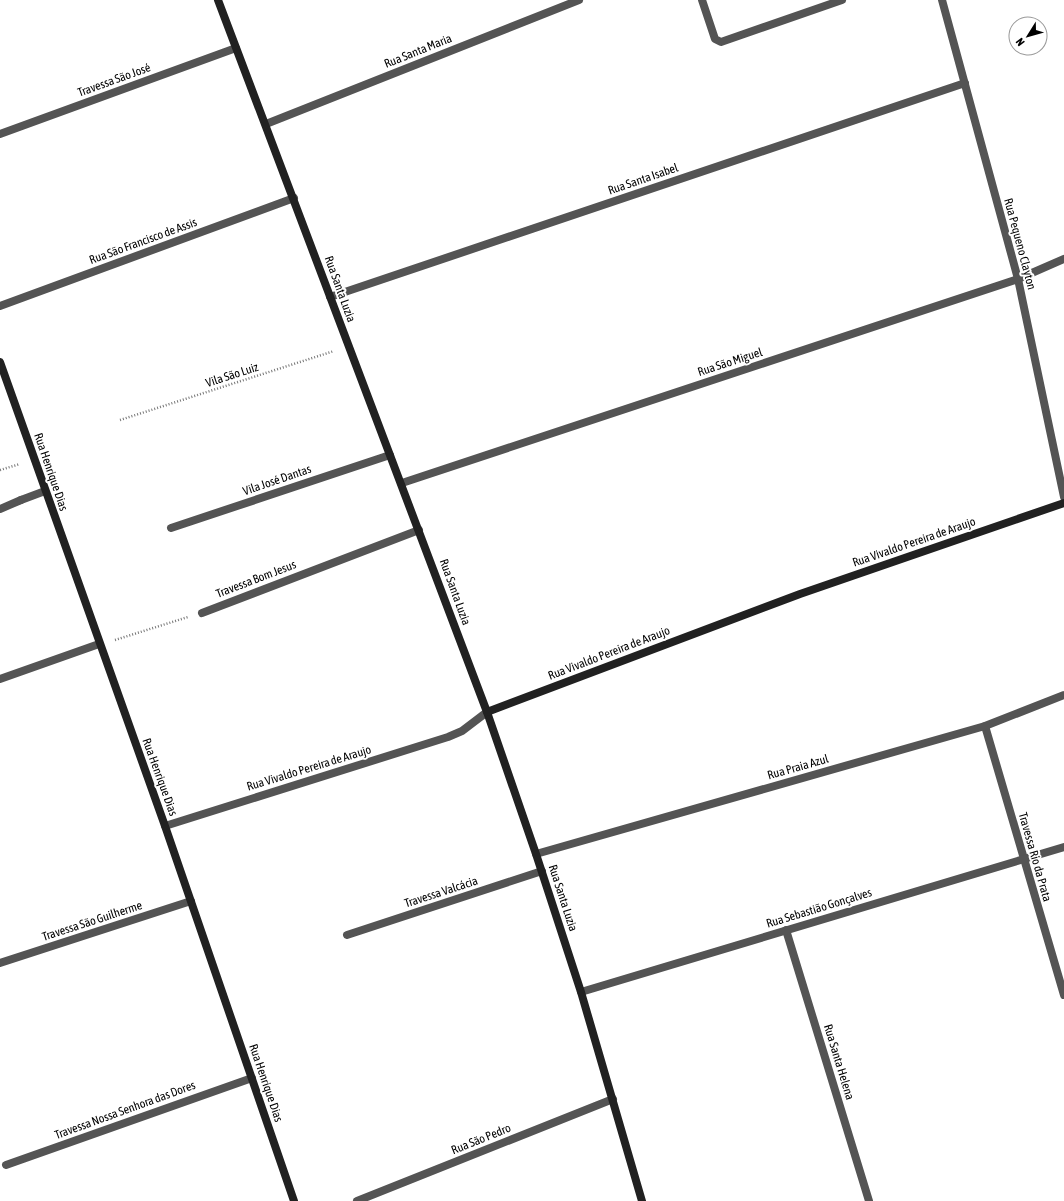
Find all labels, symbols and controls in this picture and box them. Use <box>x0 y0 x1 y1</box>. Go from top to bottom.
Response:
north arrow <box>1008 16 1048 56</box>
street label: Rua Santa Maria <box>382 31 454 71</box>
text: N <box>1013 36 1027 48</box>
street label: Travessa São José <box>76 60 152 100</box>
street label: Rua Santa Isabel <box>606 160 681 198</box>
street label: Rua Pequeno Clayton <box>1001 197 1039 291</box>
street label: Rua São Francisco de Assis <box>87 215 199 267</box>
street label: Rua Santa Luzia <box>322 254 358 324</box>
street label: Rua São Miguel <box>696 345 765 379</box>
street label: Vila São Luiz <box>204 360 261 390</box>
street label: Rua Henrique Dias <box>31 431 71 513</box>
street label: Vila José Dantas <box>241 462 313 498</box>
street label: Rua Vivaldo Pereira de Araujo <box>851 514 978 570</box>
street label: Travessa Bom Jesus <box>214 557 298 601</box>
street label: Rua Santa Luzia <box>437 557 473 627</box>
street label: Rua Vivaldo Pereira de Araujo <box>546 623 672 683</box>
street label: Rua Henrique Dias <box>139 736 181 818</box>
street label: Rua Vivaldo Pereira de Araujo <box>245 742 373 794</box>
street label: Rua Praia Azul <box>766 751 831 782</box>
street label: Travessa Rio da Prata <box>1016 811 1054 903</box>
street label: Rua Santa Luzia <box>546 863 580 933</box>
street label: Travessa Valcácia <box>403 874 479 910</box>
street label: Rua Sebastião Gonçalves <box>765 885 873 931</box>
street label: Travessa São Guilherme <box>40 898 144 944</box>
street label: Rua Santa Helena <box>821 1022 857 1102</box>
street label: Rua Henrique Dias <box>246 1042 286 1124</box>
street label: Travessa Nossa Senhora das Dores <box>53 1078 197 1142</box>
street label: Rua São Pedro <box>449 1121 513 1157</box>

